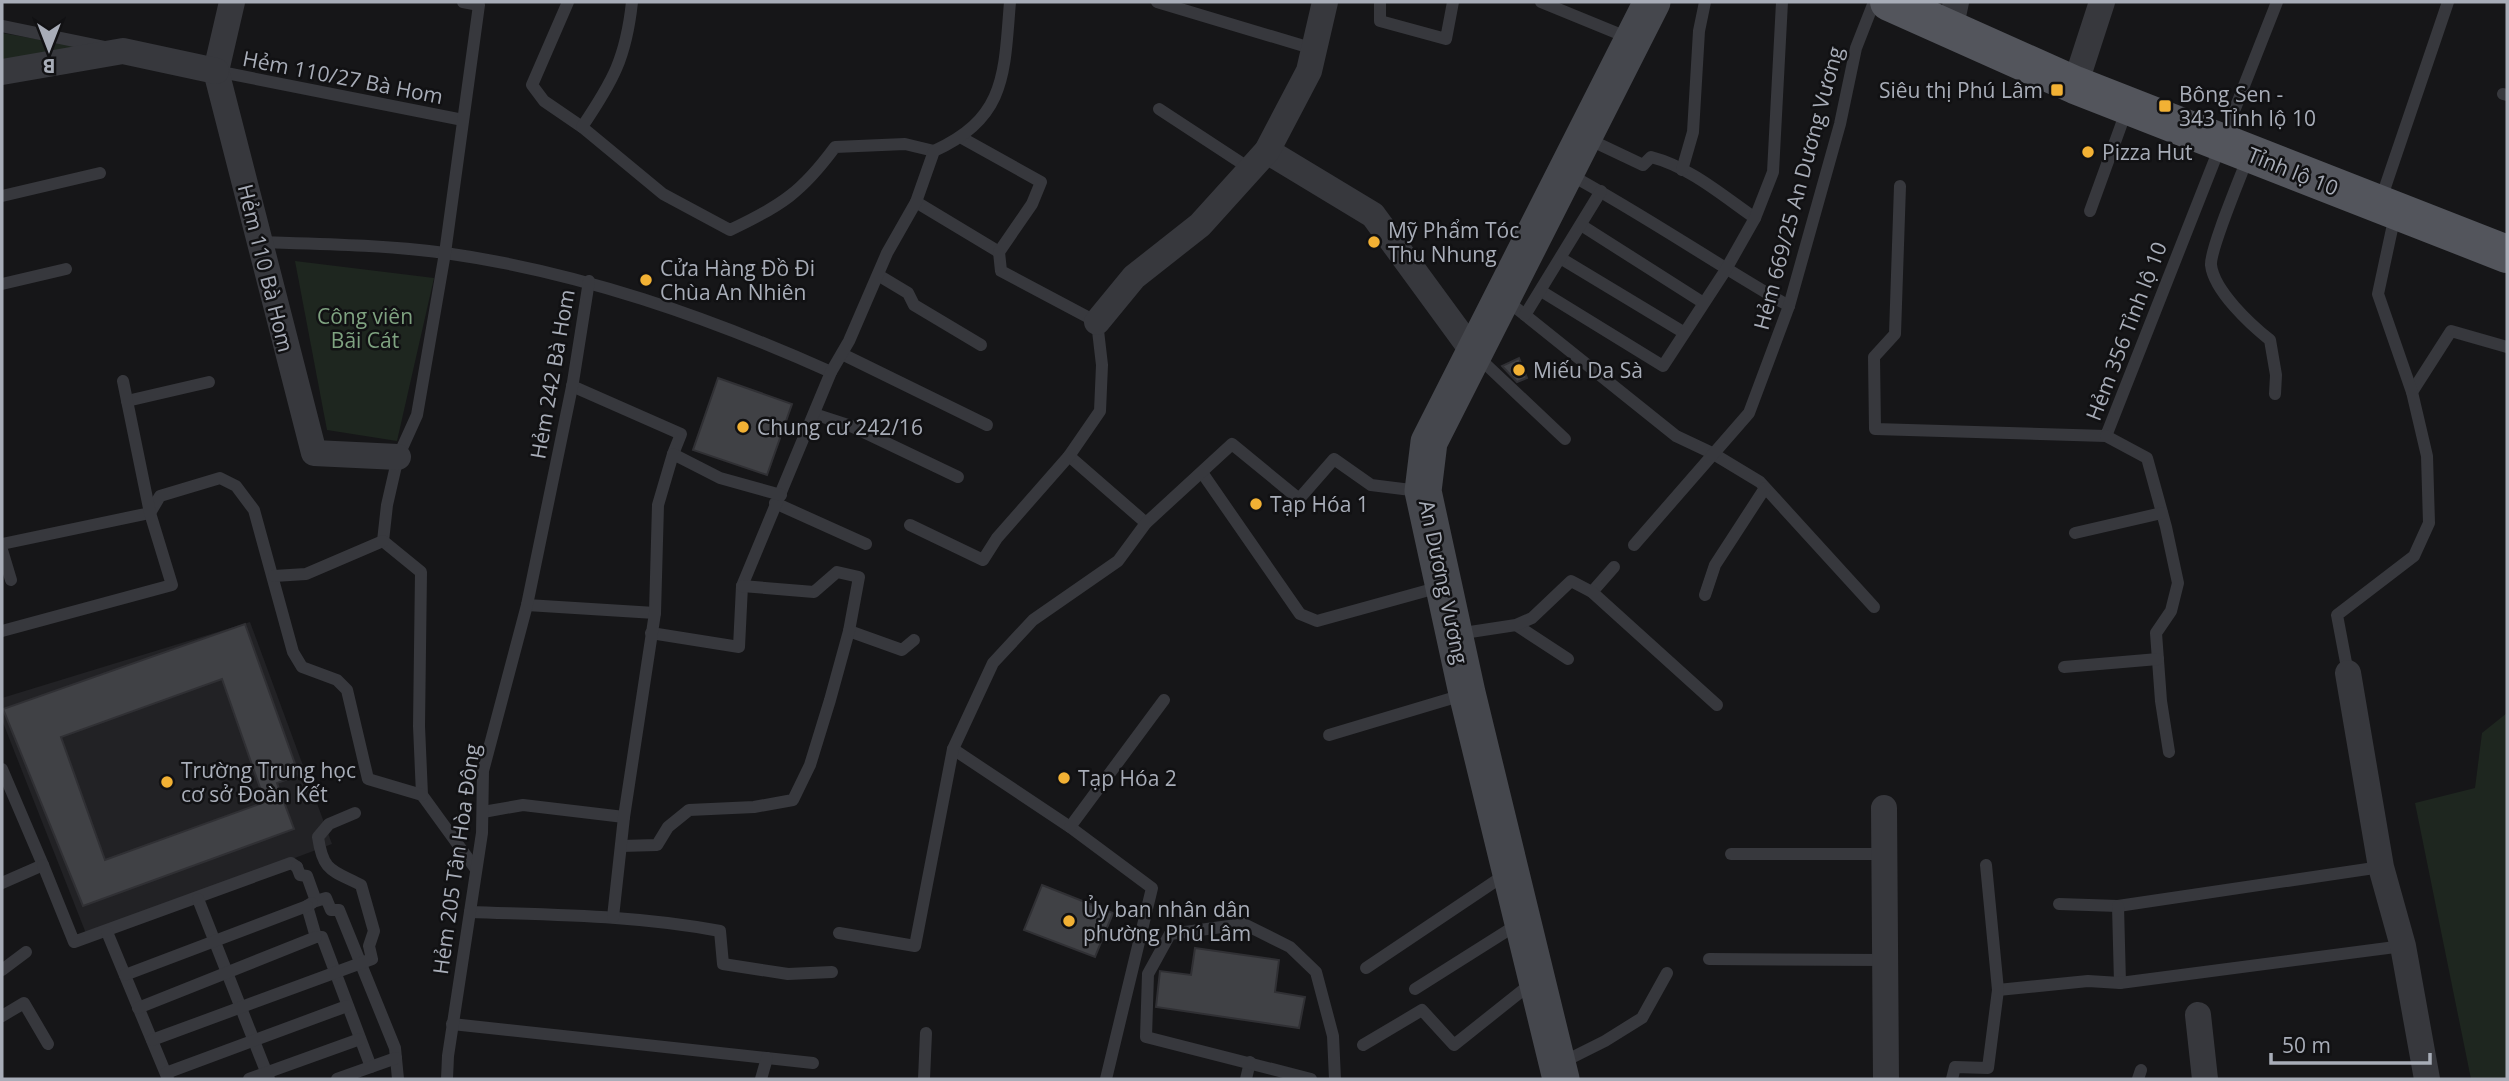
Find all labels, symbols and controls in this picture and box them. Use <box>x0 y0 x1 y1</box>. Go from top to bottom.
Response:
north arrow <box>14 14 84 84</box>
street label: Hẻm 669/25 An Dương Vương <box>1747 43 1849 333</box>
street label: Hẻm 110/27 Bà Hom <box>240 44 446 110</box>
text: B <box>43 53 55 79</box>
place label: Siêu thị Phú Lâm <box>1879 76 2043 104</box>
place label: Bông Sen - 343 Tỉnh lộ 10 <box>2179 80 2316 132</box>
marker: Siêu thị Phú Lâm <box>2049 82 2065 98</box>
marker: Bông Sen - 343 Tỉnh lộ 10 <box>2157 98 2173 114</box>
place label: Pizza Hut <box>2102 138 2193 166</box>
street label: Tỉnh lộ 10 <box>2243 140 2343 202</box>
marker: Pizza Hut <box>2080 144 2096 160</box>
street label: Hẻm 110 Bà Hom <box>232 181 300 355</box>
place label: Mỹ Phẩm Tóc Thu Nhung <box>1388 216 1519 268</box>
marker: Mỹ Phẩm Tóc Thu Nhung <box>1366 234 1382 250</box>
street label: Hẻm 356 Tỉnh lộ 10 <box>2079 238 2173 424</box>
place label: Cửa Hàng Đồ Đi Chùa An Nhiên <box>660 254 815 306</box>
marker: Cửa Hàng Đồ Đi Chùa An Nhiên <box>638 272 654 288</box>
street label: Hẻm 242 Bà Hom <box>523 287 581 461</box>
park label: Công viên Bãi Cát <box>317 302 413 354</box>
place label: Miếu Da Sà <box>1533 356 1643 384</box>
marker: Miếu Da Sà <box>1511 362 1527 378</box>
place label: Chung cư 242/16 <box>757 413 923 441</box>
marker: Chung cư 242/16 <box>735 419 751 435</box>
place label: Tạp Hóa 1 <box>1270 490 1369 518</box>
marker: Tạp Hóa 1 <box>1248 496 1264 512</box>
street label: An Dương Vương <box>1413 497 1475 667</box>
street label: Hẻm 205 Tân Hòa Đông <box>426 742 486 976</box>
place label: Trường Trung học cơ sở Đoàn Kết <box>181 756 356 808</box>
place label: Tạp Hóa 2 <box>1078 764 1177 792</box>
marker: Tạp Hóa 2 <box>1056 770 1072 786</box>
marker: Trường Trung học cơ sở Đoàn Kết <box>159 774 175 790</box>
place label: Ủy ban nhân dân phường Phú Lâm <box>1083 895 1251 947</box>
marker: Ủy ban nhân dân phường Phú Lâm <box>1061 913 1077 929</box>
scale bar <box>2271 1021 2430 1066</box>
text: 50 m <box>2282 1031 2331 1059</box>

